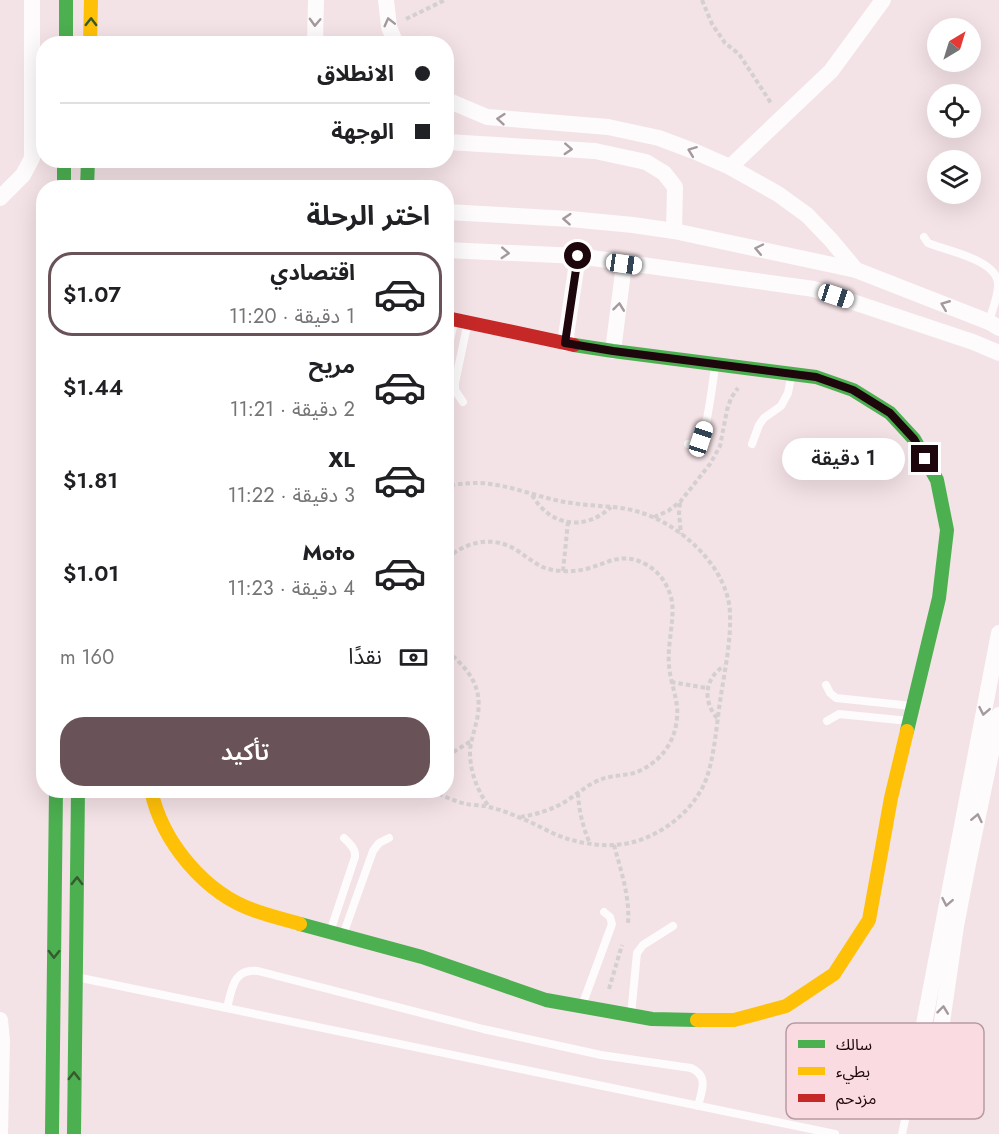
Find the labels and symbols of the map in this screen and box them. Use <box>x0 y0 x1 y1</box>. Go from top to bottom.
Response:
one-way arrow <box>85 17 97 26</box>
one-way arrow <box>309 17 322 26</box>
one-way arrow <box>383 17 396 27</box>
north arrow <box>927 18 981 72</box>
one-way arrow <box>497 112 506 125</box>
one-way arrow <box>564 142 573 155</box>
one-way arrow <box>688 146 699 158</box>
one-way arrow <box>562 213 571 226</box>
route start <box>564 242 591 269</box>
one-way arrow <box>754 243 764 256</box>
one-way arrow <box>501 246 510 259</box>
car <box>605 253 643 275</box>
car <box>816 282 856 310</box>
one-way arrow <box>940 300 951 312</box>
one-way arrow <box>612 303 624 312</box>
car <box>687 419 715 459</box>
callout: 1 دقيقة <box>781 438 904 480</box>
route end <box>911 445 938 472</box>
one-way arrow <box>978 705 991 715</box>
one-way arrow <box>970 814 983 824</box>
one-way arrow <box>70 876 83 885</box>
one-way arrow <box>941 897 954 907</box>
one-way arrow <box>48 949 60 958</box>
one-way arrow <box>937 1006 949 1015</box>
legend <box>786 1023 984 1119</box>
text: سالك <box>836 1033 872 1056</box>
text: بطيء <box>836 1060 870 1084</box>
one-way arrow <box>68 1071 80 1080</box>
text: مزدحم <box>836 1087 876 1111</box>

